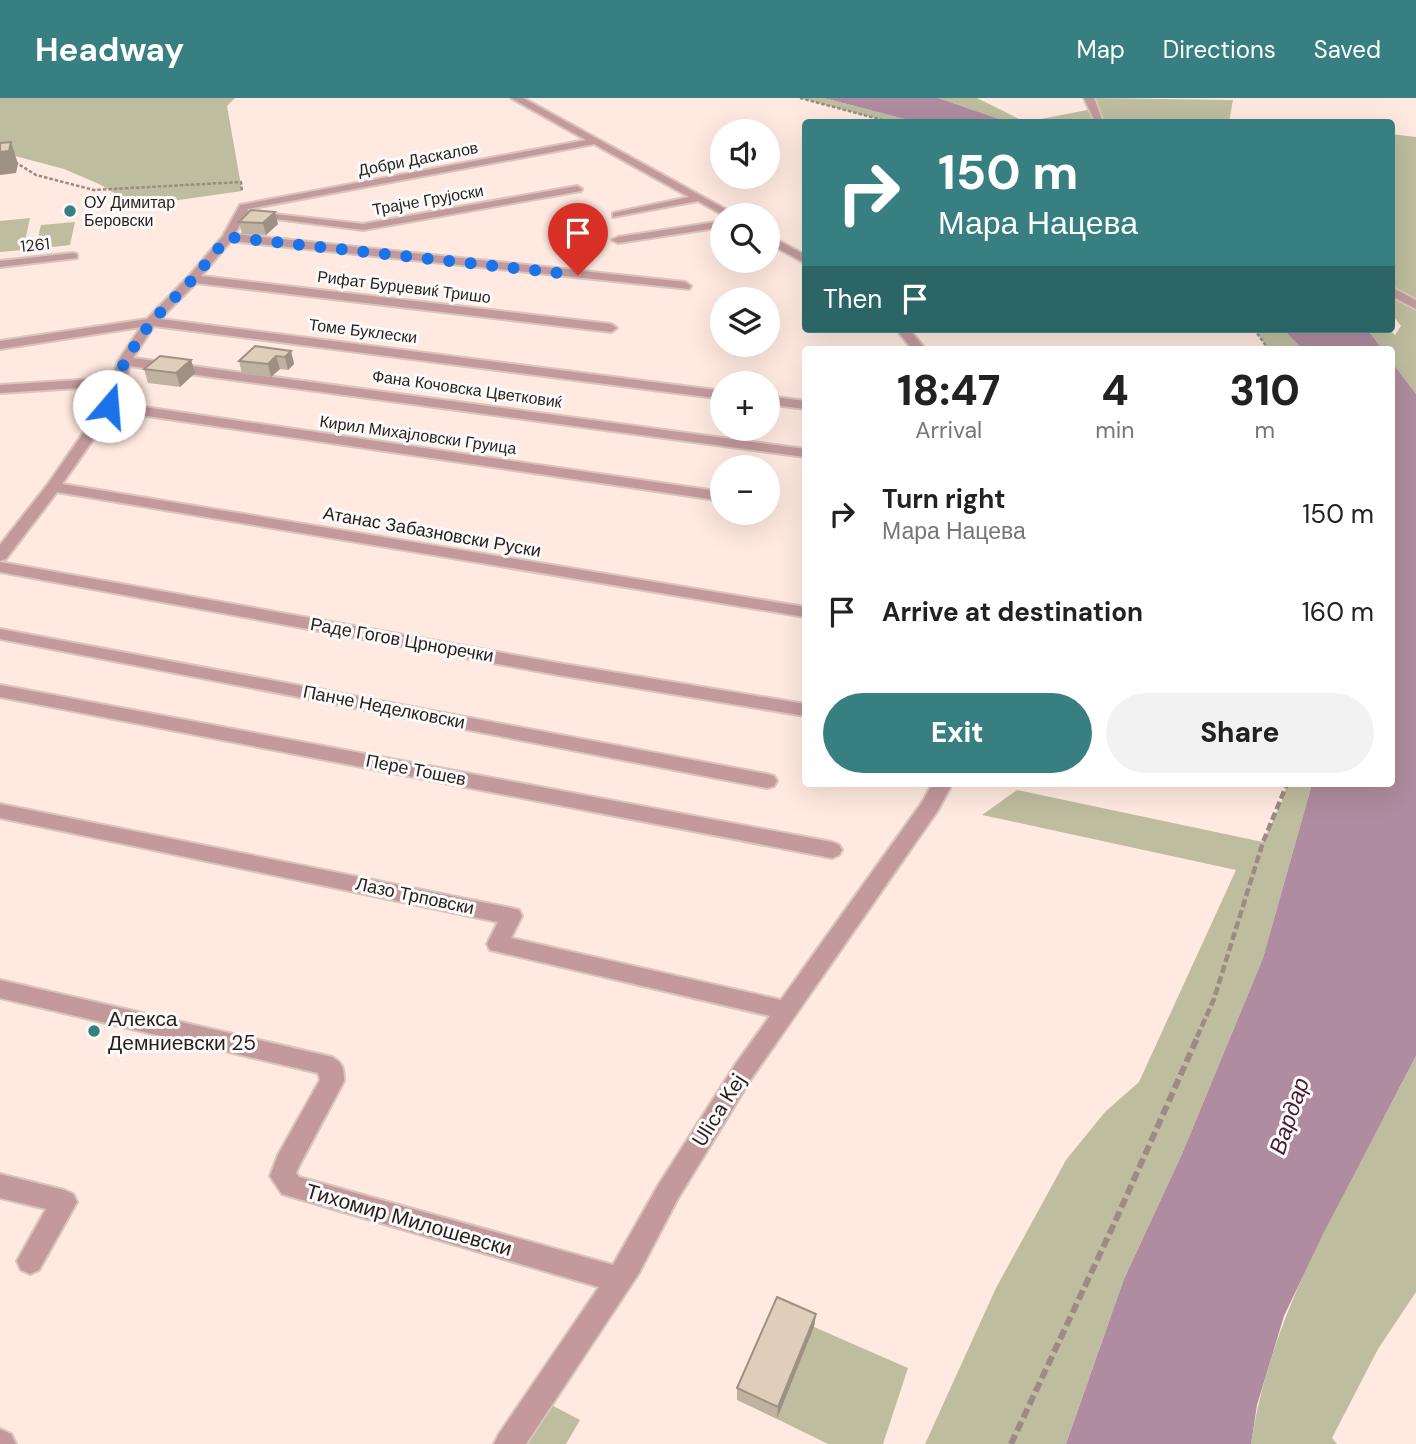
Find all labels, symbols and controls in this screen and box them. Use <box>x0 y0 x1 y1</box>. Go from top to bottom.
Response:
text: Headway <box>35 28 184 71</box>
text: Map <box>1077 34 1125 65</box>
text: Directions <box>1163 34 1276 65</box>
text: Saved <box>1314 34 1381 65</box>
map controls <box>710 119 780 525</box>
button: sound <box>710 119 780 189</box>
street label: Добри Даскалов <box>356 137 480 181</box>
text: 150 m <box>938 140 1078 204</box>
icon: right <box>823 147 914 238</box>
street label: Трајче Грујоски <box>371 180 485 220</box>
place label: ОУ Димитар Беровски <box>84 192 175 231</box>
text: Мара Нацева <box>938 202 1138 244</box>
marker: ОУ Димитар Беровски <box>62 203 78 219</box>
pin <box>548 203 608 275</box>
button: search <box>710 203 780 273</box>
icon: arrive <box>559 214 597 252</box>
street label: 1261 <box>19 233 51 257</box>
street label: Рифат Бурџевиќ Тришо <box>316 266 492 308</box>
icon: arrive <box>896 280 934 318</box>
text: Then <box>823 282 882 316</box>
button: layers <box>710 287 780 357</box>
street label: Томе Буклески <box>308 314 418 348</box>
text: 18:47 <box>897 363 1000 418</box>
text: 4 <box>1101 363 1129 418</box>
text: 310 <box>1230 363 1300 418</box>
street label: Фана Кочовска Цветковиќ <box>371 365 564 413</box>
position arrow <box>72 369 146 443</box>
button: + <box>710 371 780 441</box>
street label: Кирил Михајловски Груица <box>318 411 518 459</box>
text: Arrival <box>915 415 982 445</box>
text: min <box>1095 415 1135 445</box>
text: m <box>1254 415 1275 445</box>
button: − <box>710 455 780 525</box>
text: Turn right <box>882 482 1006 516</box>
icon: right <box>823 495 861 533</box>
text: 150 m <box>1302 497 1374 531</box>
street label: Атанас Забазновски Руски <box>321 501 543 563</box>
text: Мара Нацева <box>882 516 1026 546</box>
icon: arrive <box>823 593 861 631</box>
text: Arrive at destination <box>882 595 1143 629</box>
text: 160 m <box>1302 595 1374 629</box>
street label: Раде Гогов Црноречки <box>308 612 496 668</box>
street label: Панче Неделковски <box>301 680 467 734</box>
button: Exit <box>823 693 1092 773</box>
button: Share <box>1106 693 1374 773</box>
street label: Пере Тошев <box>364 749 468 791</box>
street label: Лазо Трповски <box>354 872 476 920</box>
place label: Алекса Демниевски 25 <box>108 1005 256 1057</box>
marker: Алекса Демниевски 25 <box>86 1023 102 1039</box>
street label: Ulica Kej <box>686 1068 752 1152</box>
water label: Вардар <box>1262 1073 1316 1158</box>
street label: Тихомир Милошевски <box>303 1177 515 1263</box>

